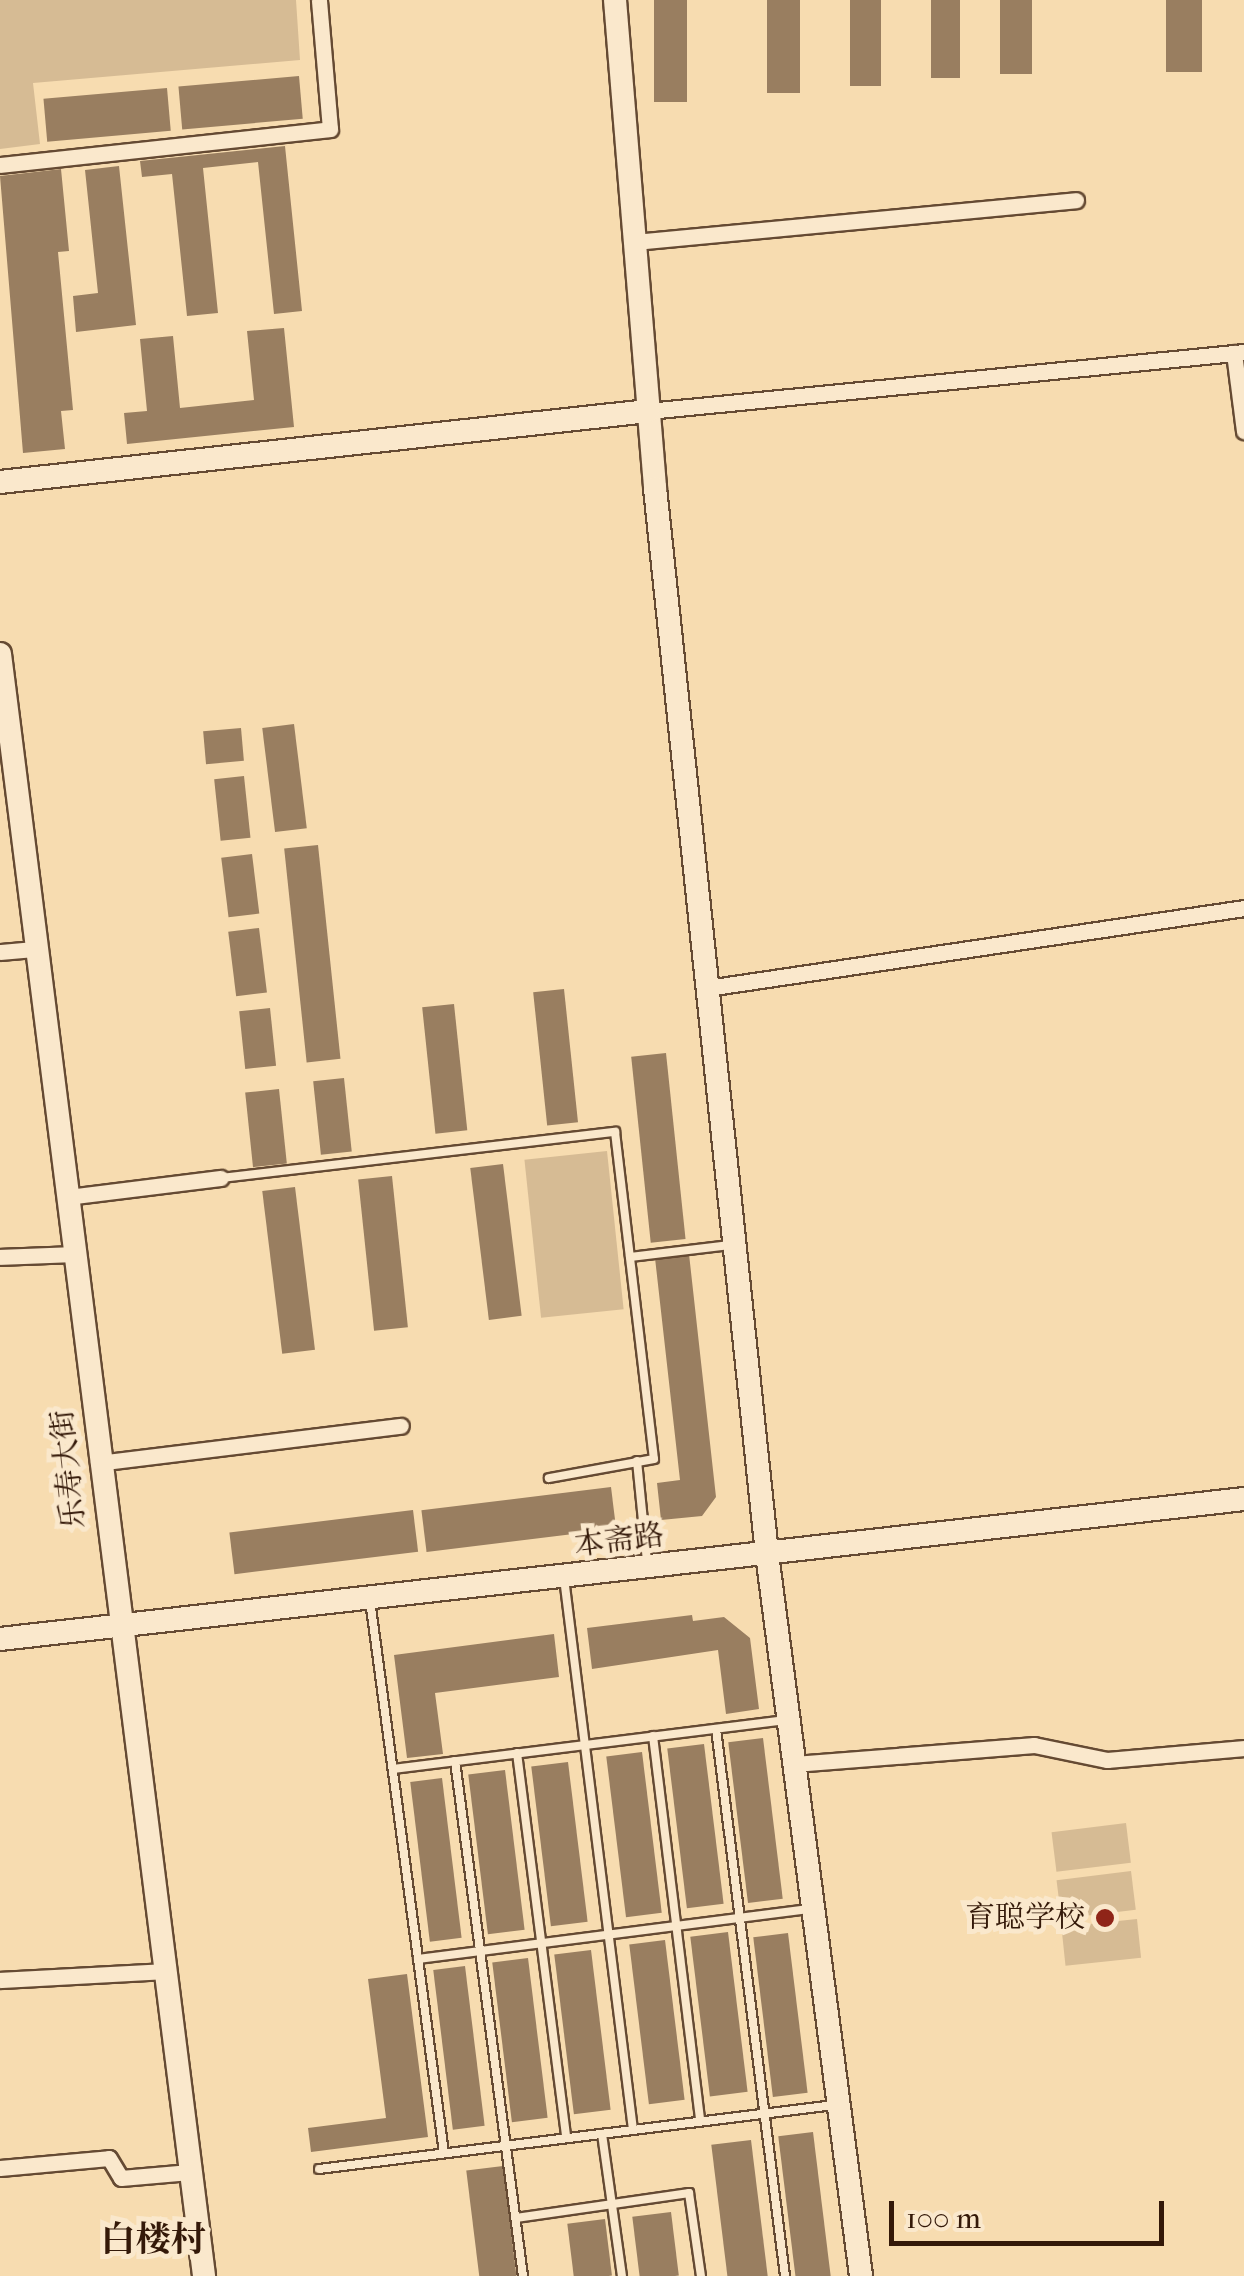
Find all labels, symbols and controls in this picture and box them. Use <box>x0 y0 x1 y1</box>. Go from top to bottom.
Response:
street label: 乐寿大街 <box>45 1407 93 1531</box>
street label: 本斋路 <box>572 1518 666 1564</box>
place label: 育聪学校 <box>965 1900 1085 1936</box>
marker: 育聪学校 <box>1094 1907 1116 1929</box>
scale bar <box>894 2181 1169 2243</box>
text: 100 m <box>906 2201 981 2236</box>
district label: 白楼村 <box>101 2219 205 2261</box>

